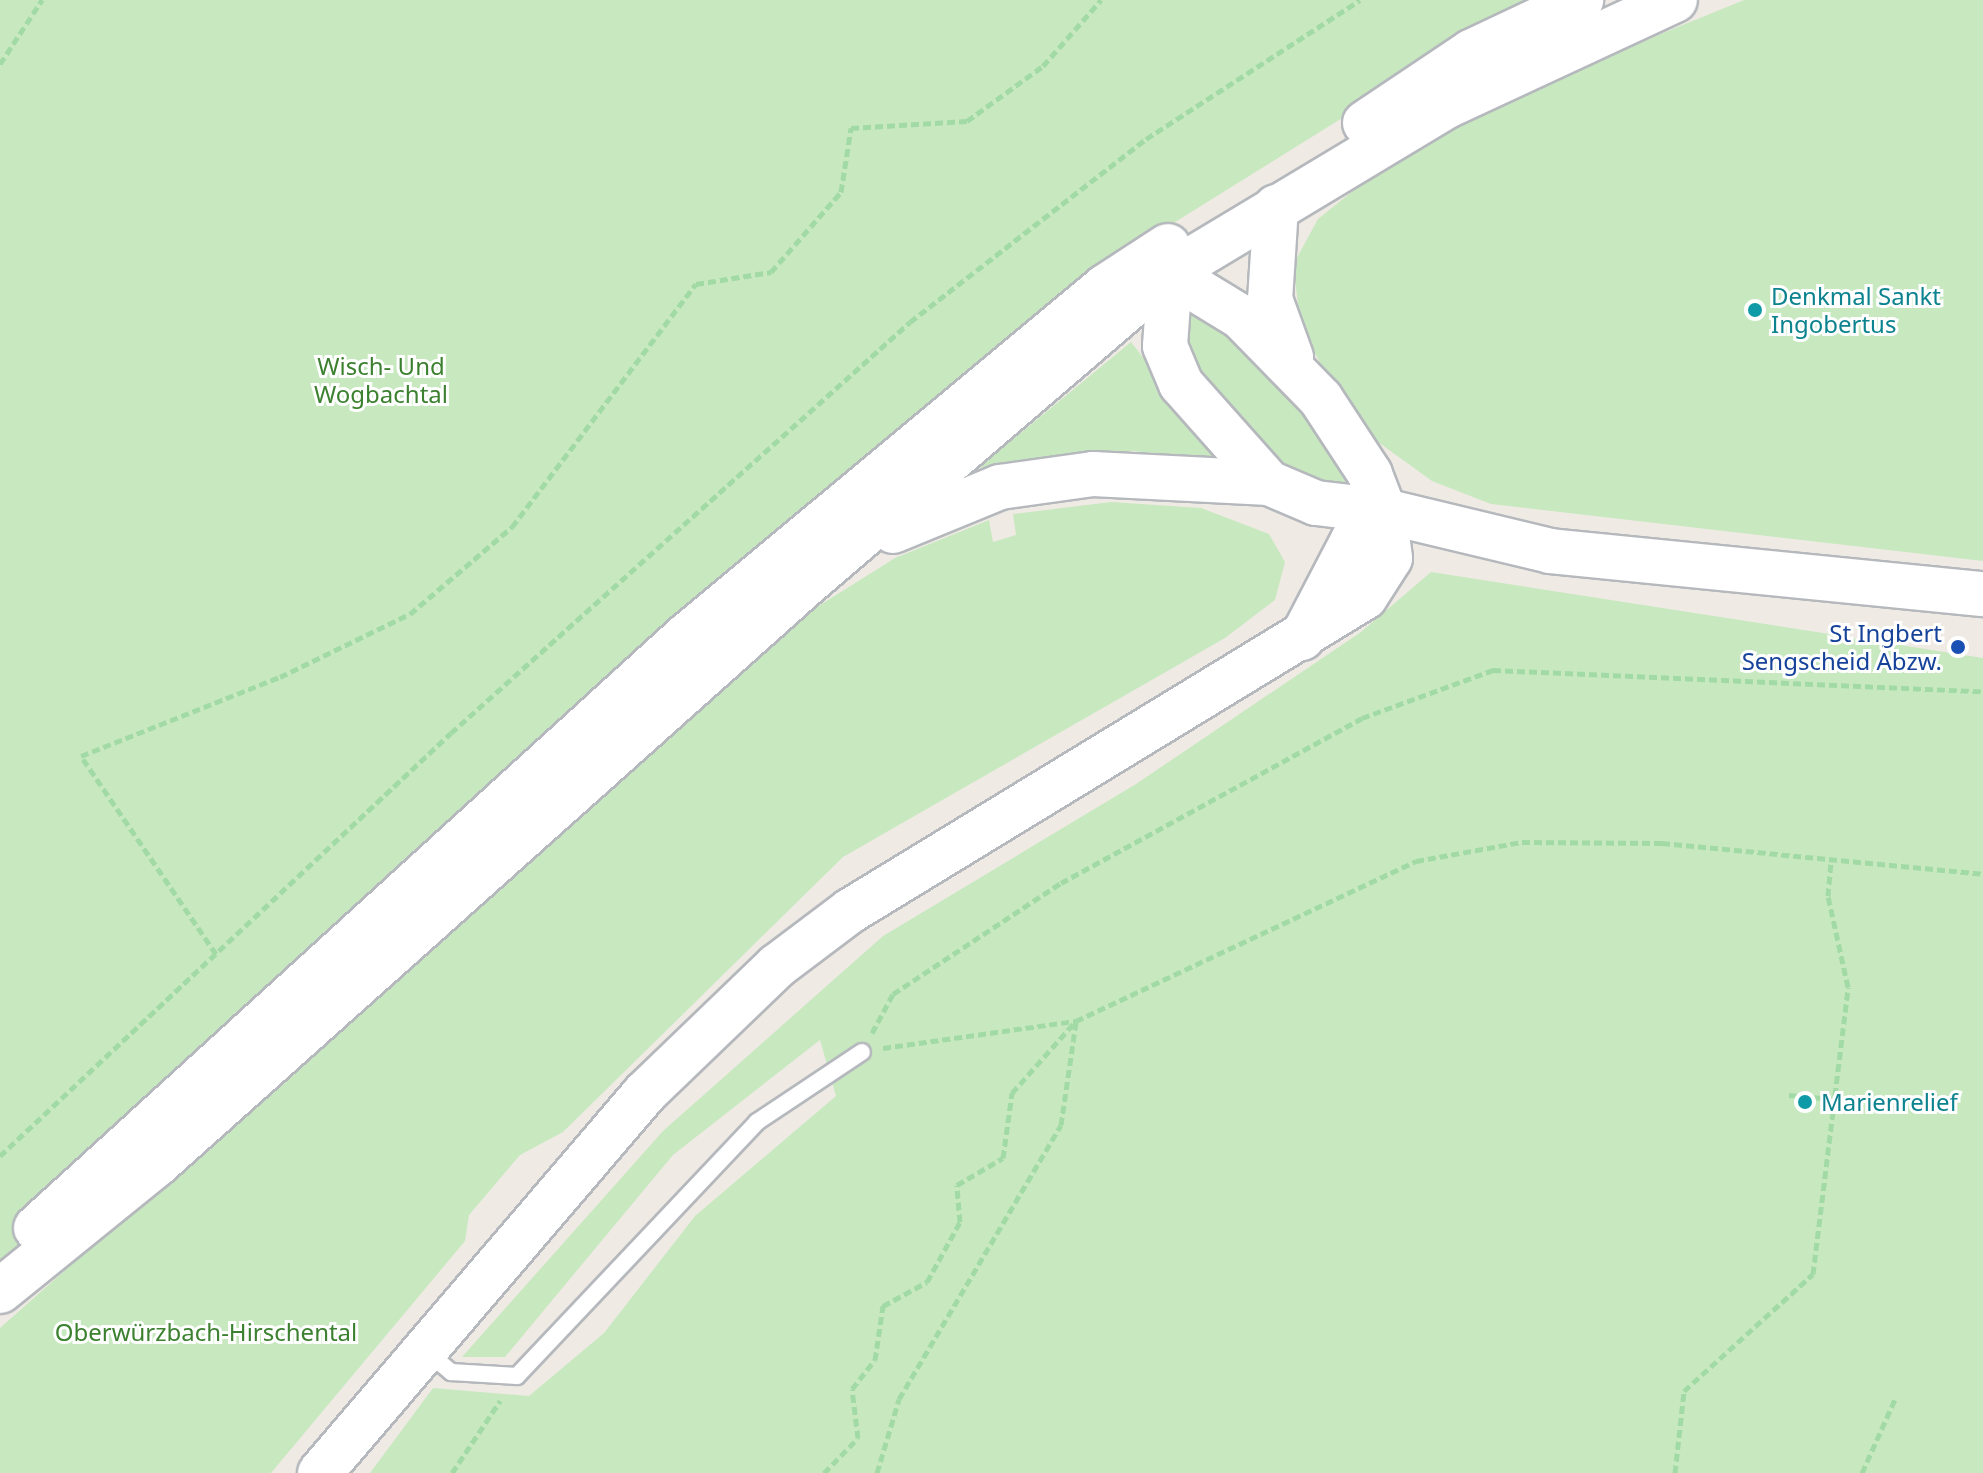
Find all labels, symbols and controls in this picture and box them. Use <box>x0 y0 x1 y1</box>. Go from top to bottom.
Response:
place label: Denkmal Sankt Ingobertus <box>1771 282 1941 338</box>
marker: Denkmal Sankt Ingobertus <box>1746 301 1764 319</box>
park label: Wisch- Und Wogbachtal <box>314 352 448 408</box>
place label: St Ingbert Sengscheid Abzw. <box>1742 619 1942 675</box>
marker: St Ingbert Sengscheid Abzw. <box>1949 638 1967 656</box>
place label: Marienrelief <box>1821 1088 1958 1116</box>
marker: Marienrelief <box>1796 1093 1814 1111</box>
park label: Oberwürzbach-Hirschental <box>55 1318 357 1346</box>

